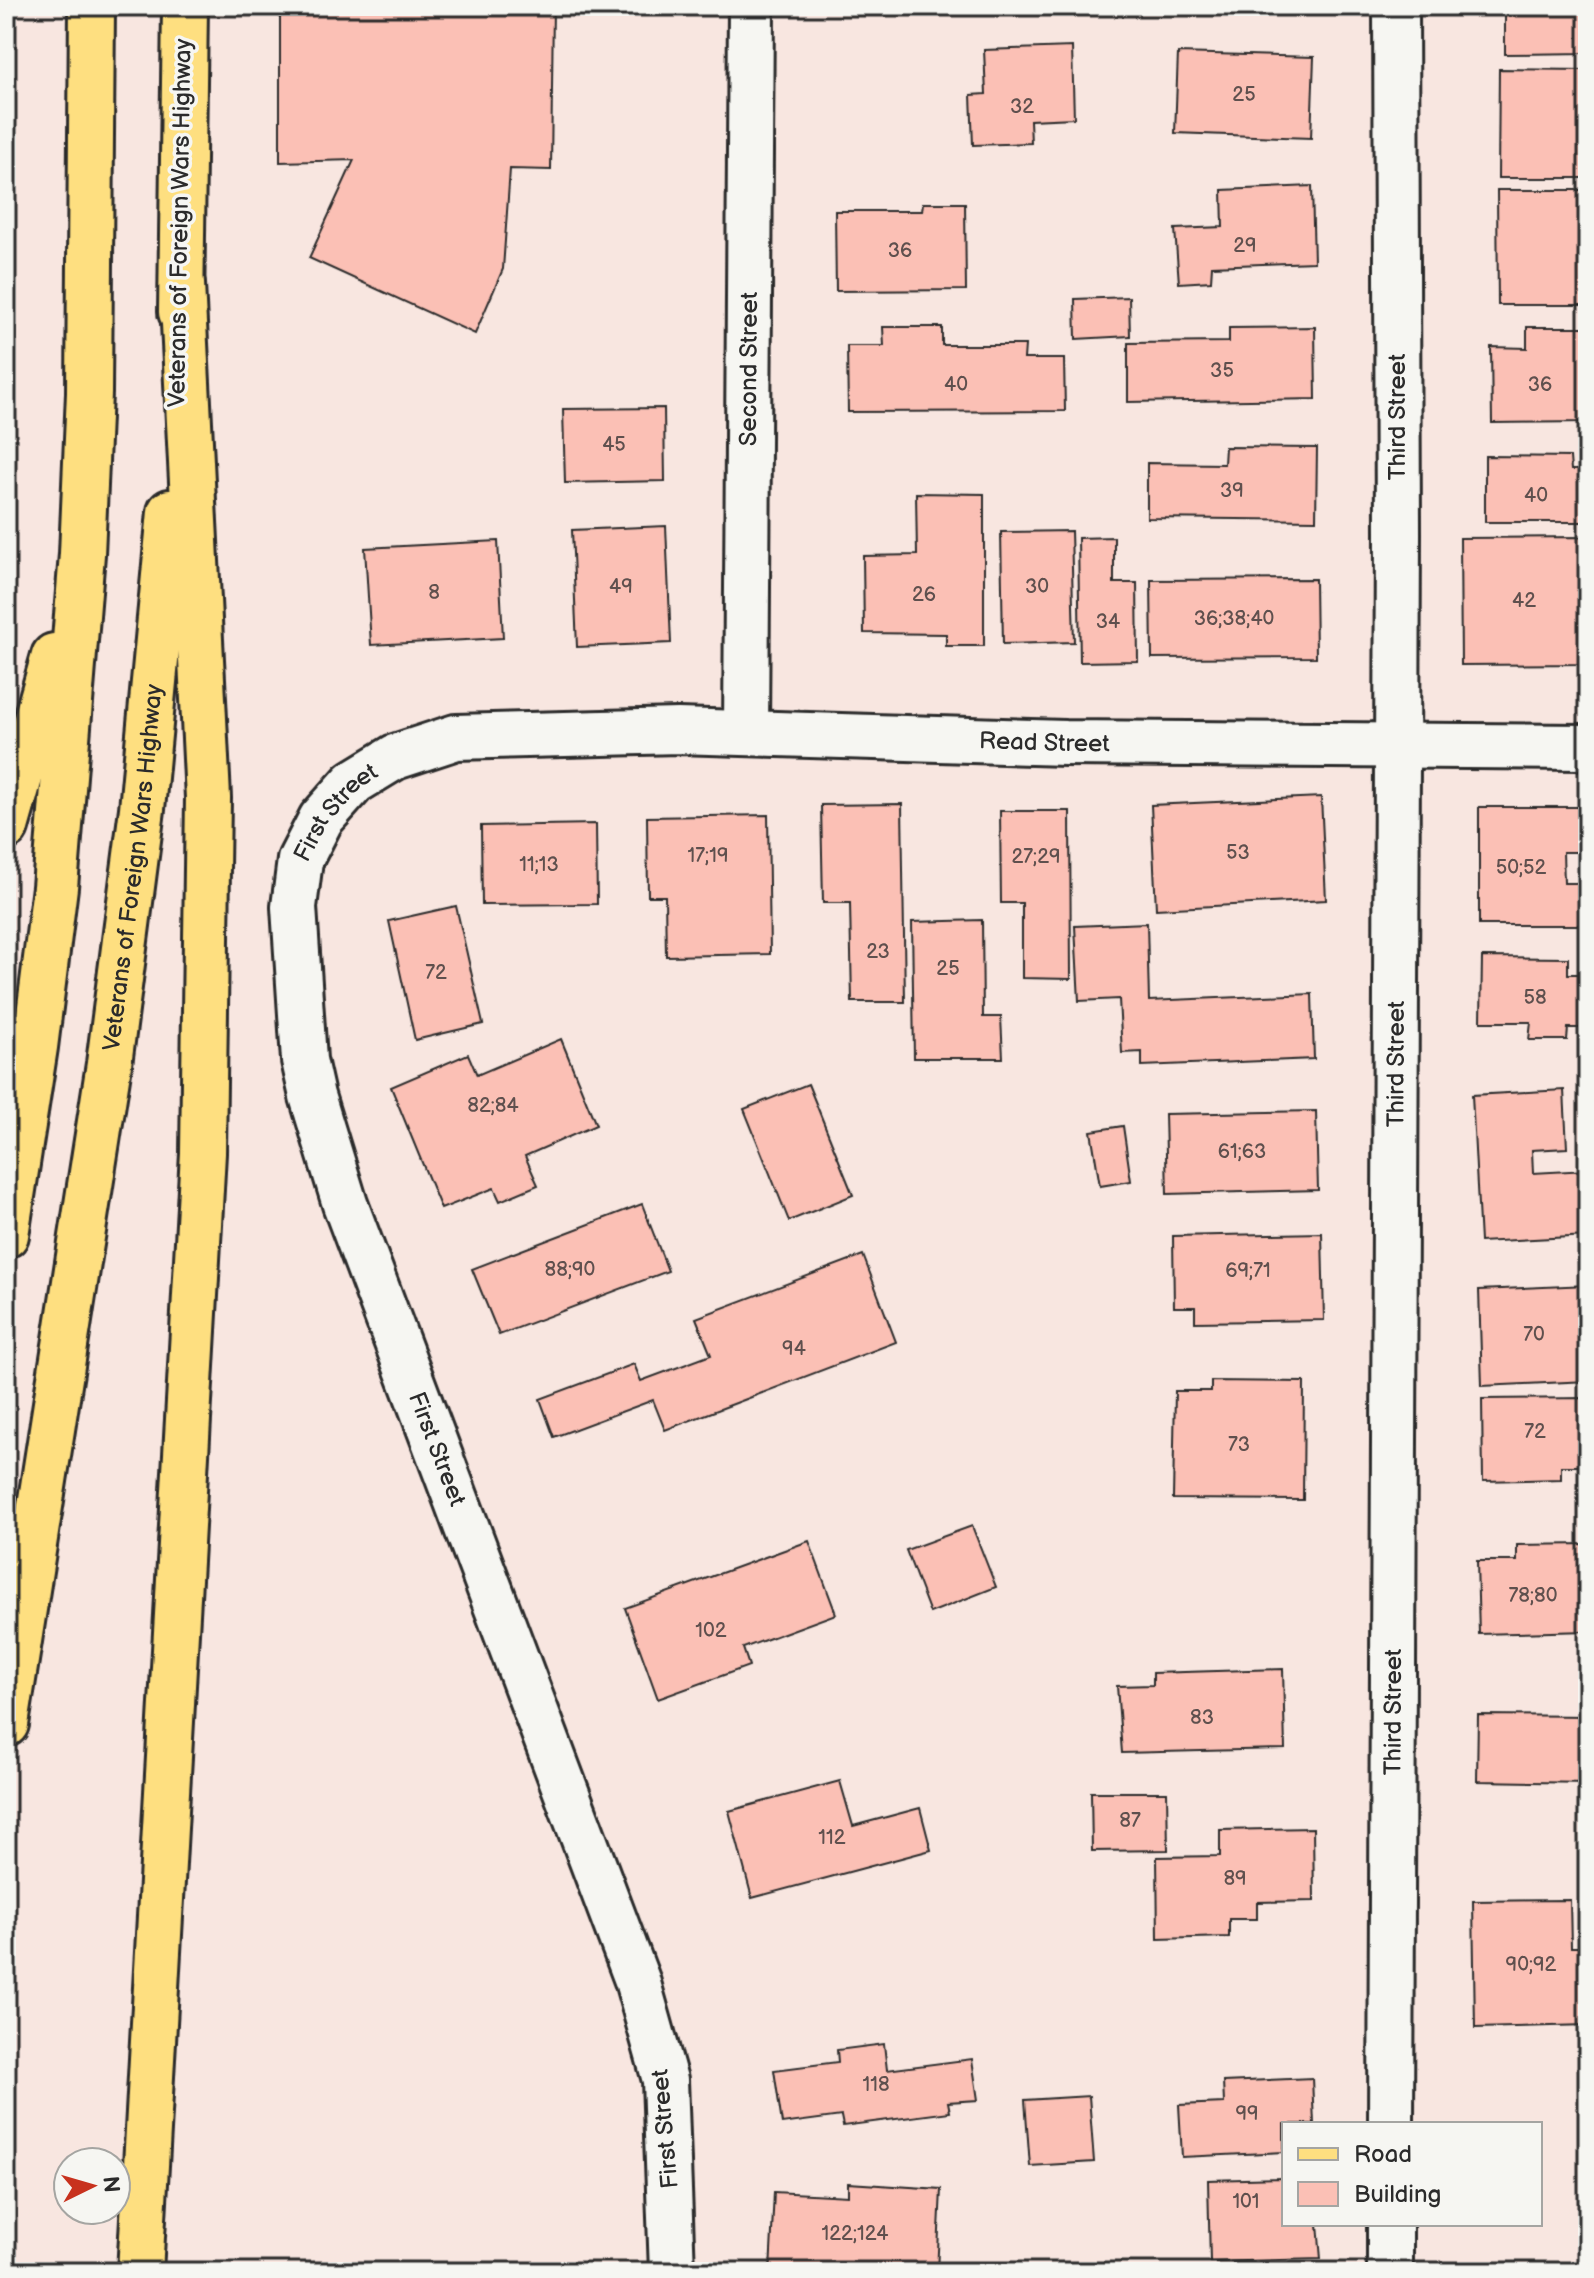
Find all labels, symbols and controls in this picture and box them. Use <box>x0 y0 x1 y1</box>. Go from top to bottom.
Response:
street label: Veterans of Foreign Wars Highway <box>162 38 198 408</box>
house number: 25 <box>1232 83 1256 107</box>
house number: 32 <box>1010 95 1034 119</box>
house number: 29 <box>1233 234 1257 258</box>
house number: 36 <box>888 239 912 263</box>
street label: Second Street <box>733 291 764 446</box>
street label: Third Street <box>1383 353 1412 480</box>
house number: 35 <box>1210 359 1234 383</box>
house number: 40 <box>944 373 968 397</box>
house number: 36 <box>1528 373 1552 397</box>
house number: 45 <box>602 433 626 457</box>
house number: 39 <box>1220 479 1244 503</box>
house number: 40 <box>1524 484 1548 508</box>
house number: 49 <box>609 575 633 599</box>
house number: 30 <box>1025 575 1049 599</box>
house number: 8 <box>428 581 440 605</box>
house number: 26 <box>912 583 936 607</box>
house number: 42 <box>1512 589 1536 613</box>
house number: 36;38;40 <box>1194 607 1274 631</box>
house number: 34 <box>1096 610 1120 634</box>
street label: Veterans of Foreign Wars Highway <box>96 683 168 1053</box>
street label: Read Street <box>979 726 1110 758</box>
street label: First Street <box>287 756 383 866</box>
house number: 53 <box>1226 841 1250 865</box>
house number: 17;19 <box>688 844 728 868</box>
house number: 27;29 <box>1011 845 1061 869</box>
house number: 11;13 <box>519 853 559 877</box>
house number: 50;52 <box>1496 856 1546 880</box>
house number: 23 <box>866 940 890 964</box>
house number: 25 <box>936 957 960 981</box>
house number: 72 <box>425 961 447 985</box>
house number: 58 <box>1523 986 1547 1010</box>
street label: Third Street <box>1381 1000 1410 1127</box>
house number: 82;84 <box>467 1094 519 1118</box>
house number: 61;63 <box>1218 1140 1266 1164</box>
house number: 88;90 <box>545 1258 595 1282</box>
house number: 69;71 <box>1225 1259 1271 1283</box>
house number: 70 <box>1523 1323 1545 1347</box>
house number: 94 <box>782 1337 806 1361</box>
street label: First Street <box>402 1388 472 1511</box>
house number: 72 <box>1524 1420 1546 1444</box>
house number: 73 <box>1228 1433 1250 1457</box>
house number: 78;80 <box>1508 1584 1558 1608</box>
house number: 102 <box>695 1619 727 1643</box>
street label: Third Street <box>1378 1648 1408 1775</box>
house number: 83 <box>1190 1706 1214 1730</box>
house number: 87 <box>1119 1809 1141 1833</box>
house number: 112 <box>818 1826 846 1850</box>
house number: 89 <box>1223 1867 1247 1891</box>
house number: 90;92 <box>1506 1953 1557 1977</box>
street label: First Street <box>645 2067 685 2190</box>
house number: 118 <box>862 2073 890 2097</box>
house number: 99 <box>1235 2102 1259 2126</box>
legend <box>1282 2122 1542 2226</box>
text: Road <box>1354 2140 1412 2169</box>
north arrow <box>52 2146 132 2226</box>
text: N <box>96 2175 125 2194</box>
text: Building <box>1354 2180 1441 2209</box>
house number: 101 <box>1232 2190 1260 2214</box>
house number: 122;124 <box>822 2222 888 2246</box>

